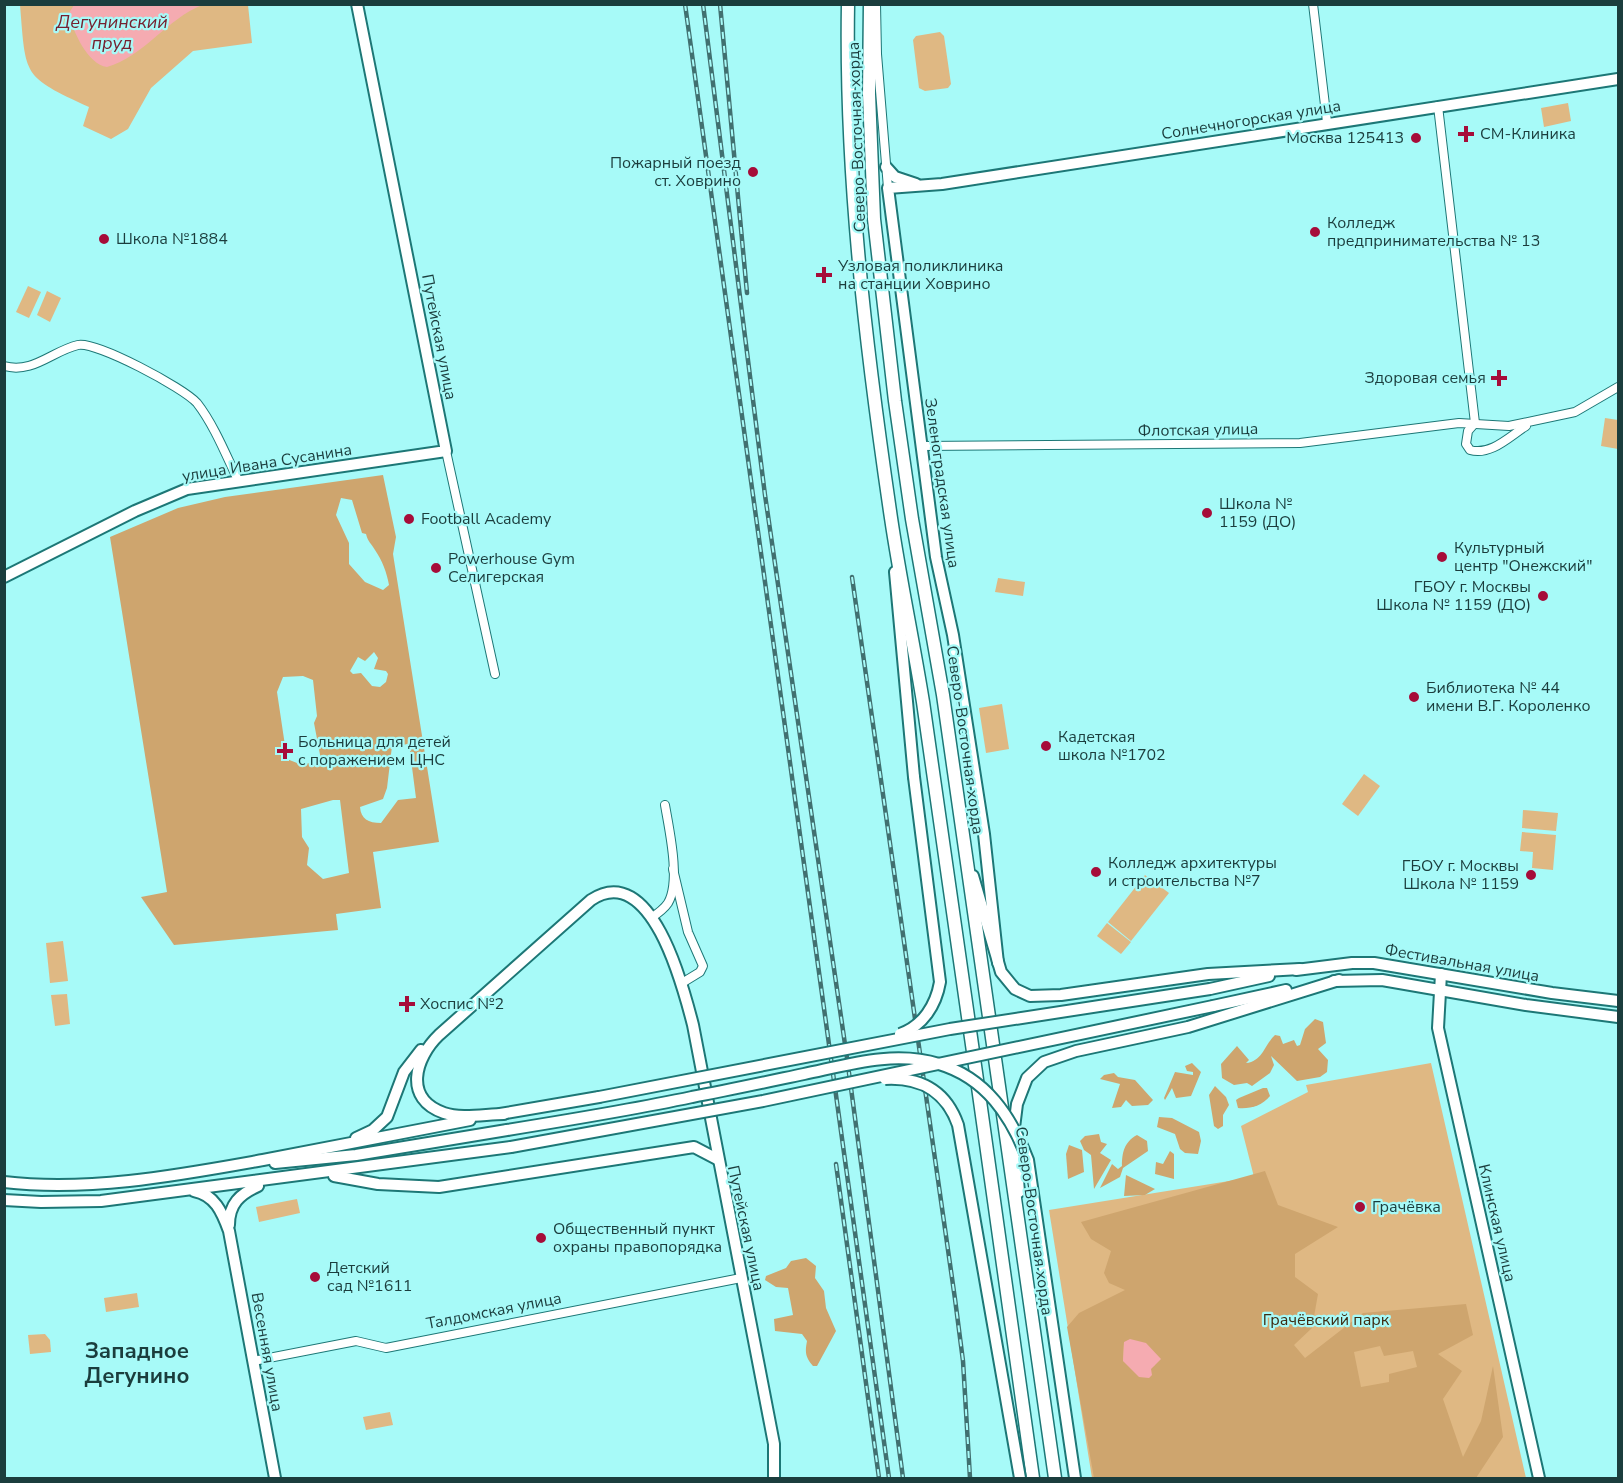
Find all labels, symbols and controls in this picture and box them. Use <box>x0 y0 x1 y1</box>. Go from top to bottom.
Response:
water label: Дегунинский пруд <box>55 10 168 55</box>
street label: Северо-Восточная хорда <box>843 41 871 233</box>
street label: Солнечногорская улица <box>1160 95 1342 145</box>
place label: СМ-Клиника <box>1480 123 1576 145</box>
marker: СМ-Клиника <box>1457 125 1475 143</box>
place label: Москва 125413 <box>1286 127 1404 149</box>
marker: Москва 125413 <box>1409 131 1423 145</box>
place label: Пожарный поезд ст. Ховрино <box>610 152 742 192</box>
marker: Пожарный поезд ст. Ховрино <box>746 165 760 179</box>
place label: Колледж предпринимательства № 13 <box>1327 212 1540 252</box>
marker: Колледж предпринимательства № 13 <box>1308 225 1322 239</box>
place label: Школа №1884 <box>116 228 228 250</box>
marker: Школа №1884 <box>97 232 111 246</box>
place label: Узловая поликлиника на станции Ховрино <box>837 255 1004 295</box>
marker: Узловая поликлиника на станции Ховрино <box>815 266 833 284</box>
street label: Путейская улица <box>416 272 462 402</box>
place label: Здоровая семья <box>1364 367 1486 389</box>
marker: Здоровая семья <box>1490 369 1508 387</box>
street label: Зеленоградская улица <box>919 396 965 570</box>
street label: Флотская улица <box>1137 418 1259 442</box>
street label: улица Ивана Сусанина <box>180 439 354 487</box>
place label: Школа № 1159 (ДО) <box>1219 493 1296 533</box>
marker: Школа № 1159 (ДО) <box>1200 506 1214 520</box>
place label: Football Academy <box>421 508 552 530</box>
marker: Football Academy <box>402 512 416 526</box>
place label: Культурный центр "Онежский" <box>1454 537 1592 577</box>
place label: Powerhouse Gym Селигерская <box>448 548 575 588</box>
marker: Культурный центр "Онежский" <box>1435 550 1449 564</box>
marker: Powerhouse Gym Селигерская <box>429 561 443 575</box>
place label: ГБОУ г. Москвы Школа № 1159 (ДО) <box>1376 576 1531 616</box>
marker: ГБОУ г. Москвы Школа № 1159 (ДО) <box>1536 589 1550 603</box>
street label: Северо-Восточная хорда <box>941 644 989 836</box>
place label: Библиотека № 44 имени В.Г. Короленко <box>1426 677 1590 717</box>
marker: Библиотека № 44 имени В.Г. Короленко <box>1407 690 1421 704</box>
place label: Кадетская школа №1702 <box>1058 726 1166 766</box>
place label: Больница для детей с поражением ЦНС <box>298 731 451 771</box>
marker: Кадетская школа №1702 <box>1039 739 1053 753</box>
marker: Больница для детей с поражением ЦНС <box>276 742 294 760</box>
place label: Колледж архитектуры и строительства №7 <box>1108 852 1277 892</box>
place label: ГБОУ г. Москвы Школа № 1159 <box>1402 855 1519 895</box>
marker: Колледж архитектуры и строительства №7 <box>1089 865 1103 879</box>
marker: ГБОУ г. Москвы Школа № 1159 <box>1524 868 1538 882</box>
street label: Фестивальная улица <box>1383 939 1541 987</box>
place label: Хоспис №2 <box>420 993 504 1015</box>
marker: Хоспис №2 <box>398 995 416 1013</box>
street label: Северо-Восточная хорда <box>1010 1125 1058 1317</box>
street label: Клинская улица <box>1473 1162 1521 1284</box>
street label: Путейская улица <box>722 1163 770 1293</box>
place label: Грачёвка <box>1372 1196 1441 1218</box>
marker: Грачёвка <box>1353 1200 1367 1214</box>
place label: Общественный пункт охраны правопорядка <box>553 1218 722 1258</box>
marker: Общественный пункт охраны правопорядка <box>534 1231 548 1245</box>
place label: Детский сад №1611 <box>327 1257 412 1297</box>
marker: Детский сад №1611 <box>308 1270 322 1284</box>
street label: Талдомская улица <box>425 1287 563 1335</box>
street label: Весенняя улица <box>246 1291 288 1413</box>
park label: Грачёвский парк <box>1263 1309 1390 1331</box>
district label: Западное Дегунино <box>85 1336 189 1391</box>

